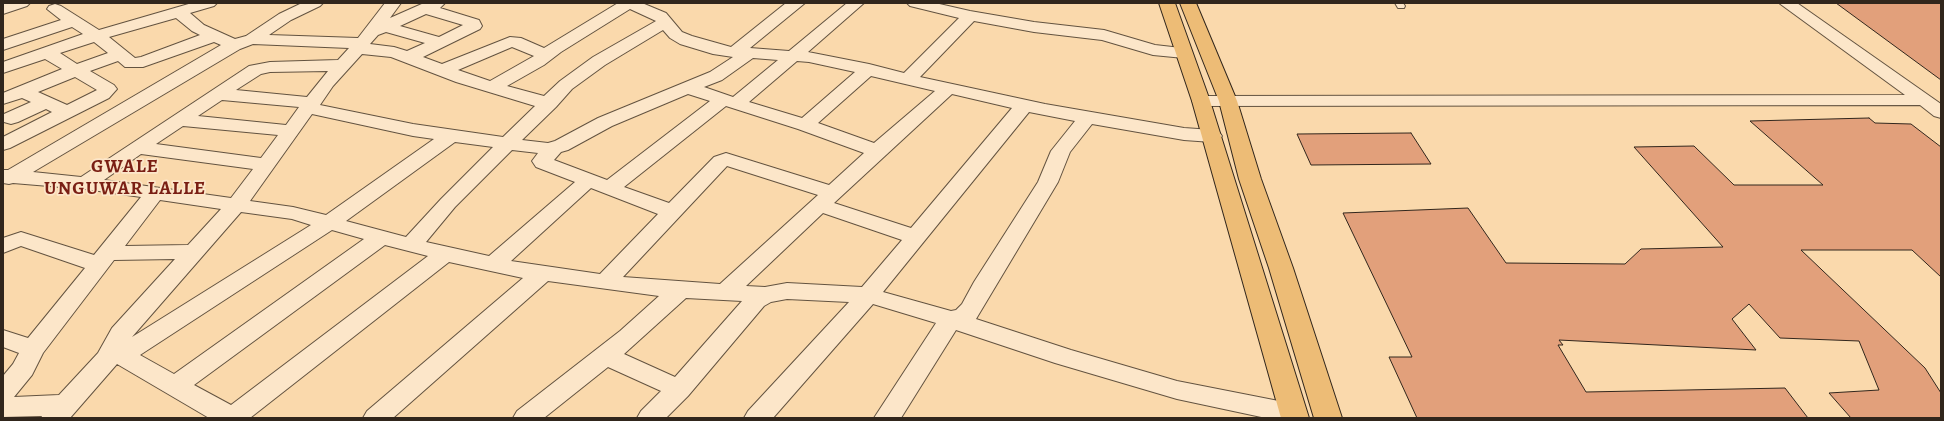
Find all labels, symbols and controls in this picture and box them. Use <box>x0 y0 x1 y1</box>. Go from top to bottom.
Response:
district label: GWALE UNGUWAR LALLE <box>44 156 206 200</box>

